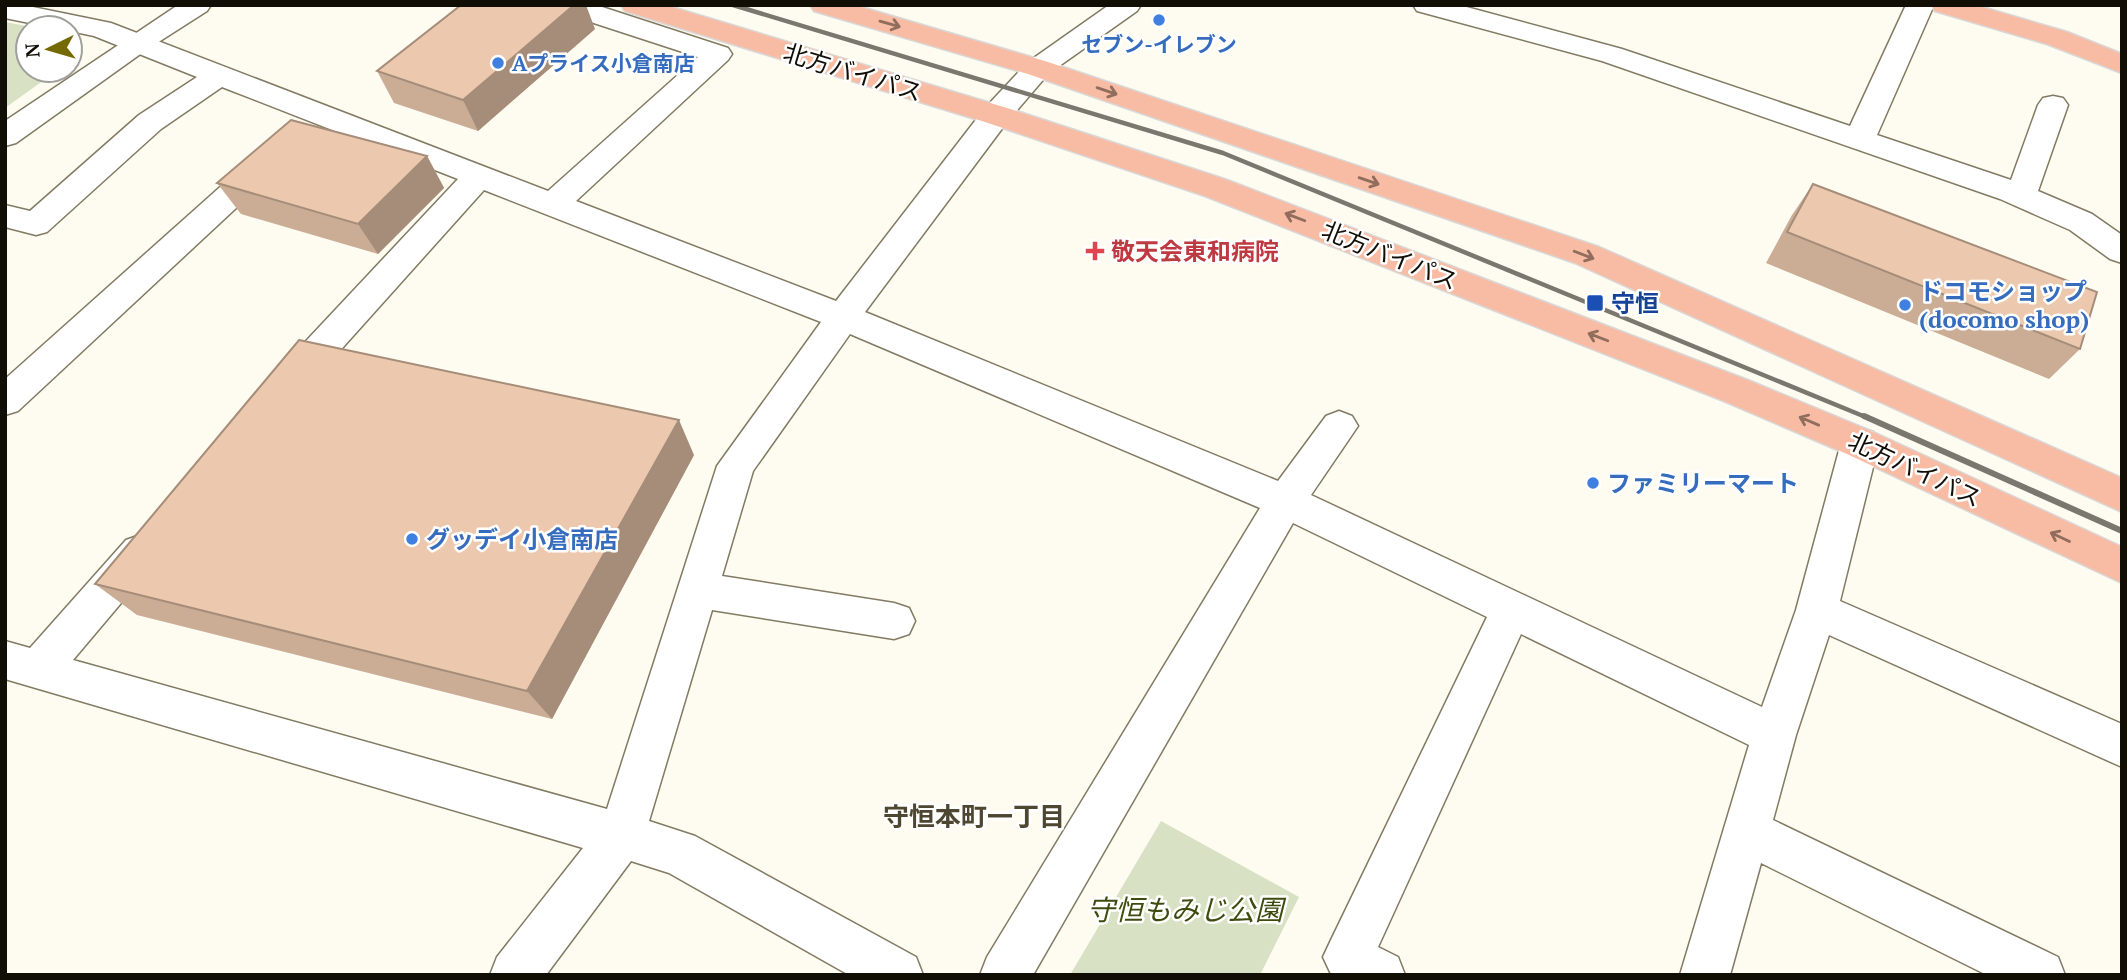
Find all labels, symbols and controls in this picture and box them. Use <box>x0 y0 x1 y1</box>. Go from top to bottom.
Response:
marker: セブン-イレブン <box>1151 12 1167 28</box>
north arrow <box>14 14 84 84</box>
one-way arrow <box>879 19 901 32</box>
place label: セブン-イレブン <box>1081 30 1237 58</box>
street label: 北方バイパス <box>780 36 926 108</box>
text: N <box>18 42 45 59</box>
place label: Aプライス小倉南店 <box>512 49 695 77</box>
marker: Aプライス小倉南店 <box>490 55 506 71</box>
one-way arrow <box>1096 86 1118 99</box>
one-way arrow <box>1357 176 1379 188</box>
one-way arrow <box>1284 210 1306 223</box>
street label: 北方バイパス <box>1317 213 1463 297</box>
place label: 敬天会東和病院 <box>1111 235 1279 267</box>
marker: 敬天会東和病院 <box>1085 241 1105 261</box>
one-way arrow <box>1573 249 1594 262</box>
place label: ドコモショップ (docomo shop) <box>1919 275 2089 335</box>
place label: 守恒 <box>1611 287 1659 319</box>
marker: 守恒 <box>1585 293 1605 313</box>
marker: ドコモショップ (docomo shop) <box>1897 297 1913 313</box>
one-way arrow <box>1587 329 1609 342</box>
one-way arrow <box>1798 414 1820 427</box>
street label: 北方バイパス <box>1843 424 1987 514</box>
place label: ファミリーマート <box>1607 467 1799 499</box>
marker: ファミリーマート <box>1585 475 1601 491</box>
place label: グッデイ小倉南店 <box>426 523 618 555</box>
one-way arrow <box>2050 530 2071 543</box>
marker: グッデイ小倉南店 <box>404 531 420 547</box>
district label: 守恒本町一丁目 <box>883 799 1065 833</box>
park label: 守恒もみじ公園 <box>1087 891 1287 928</box>

